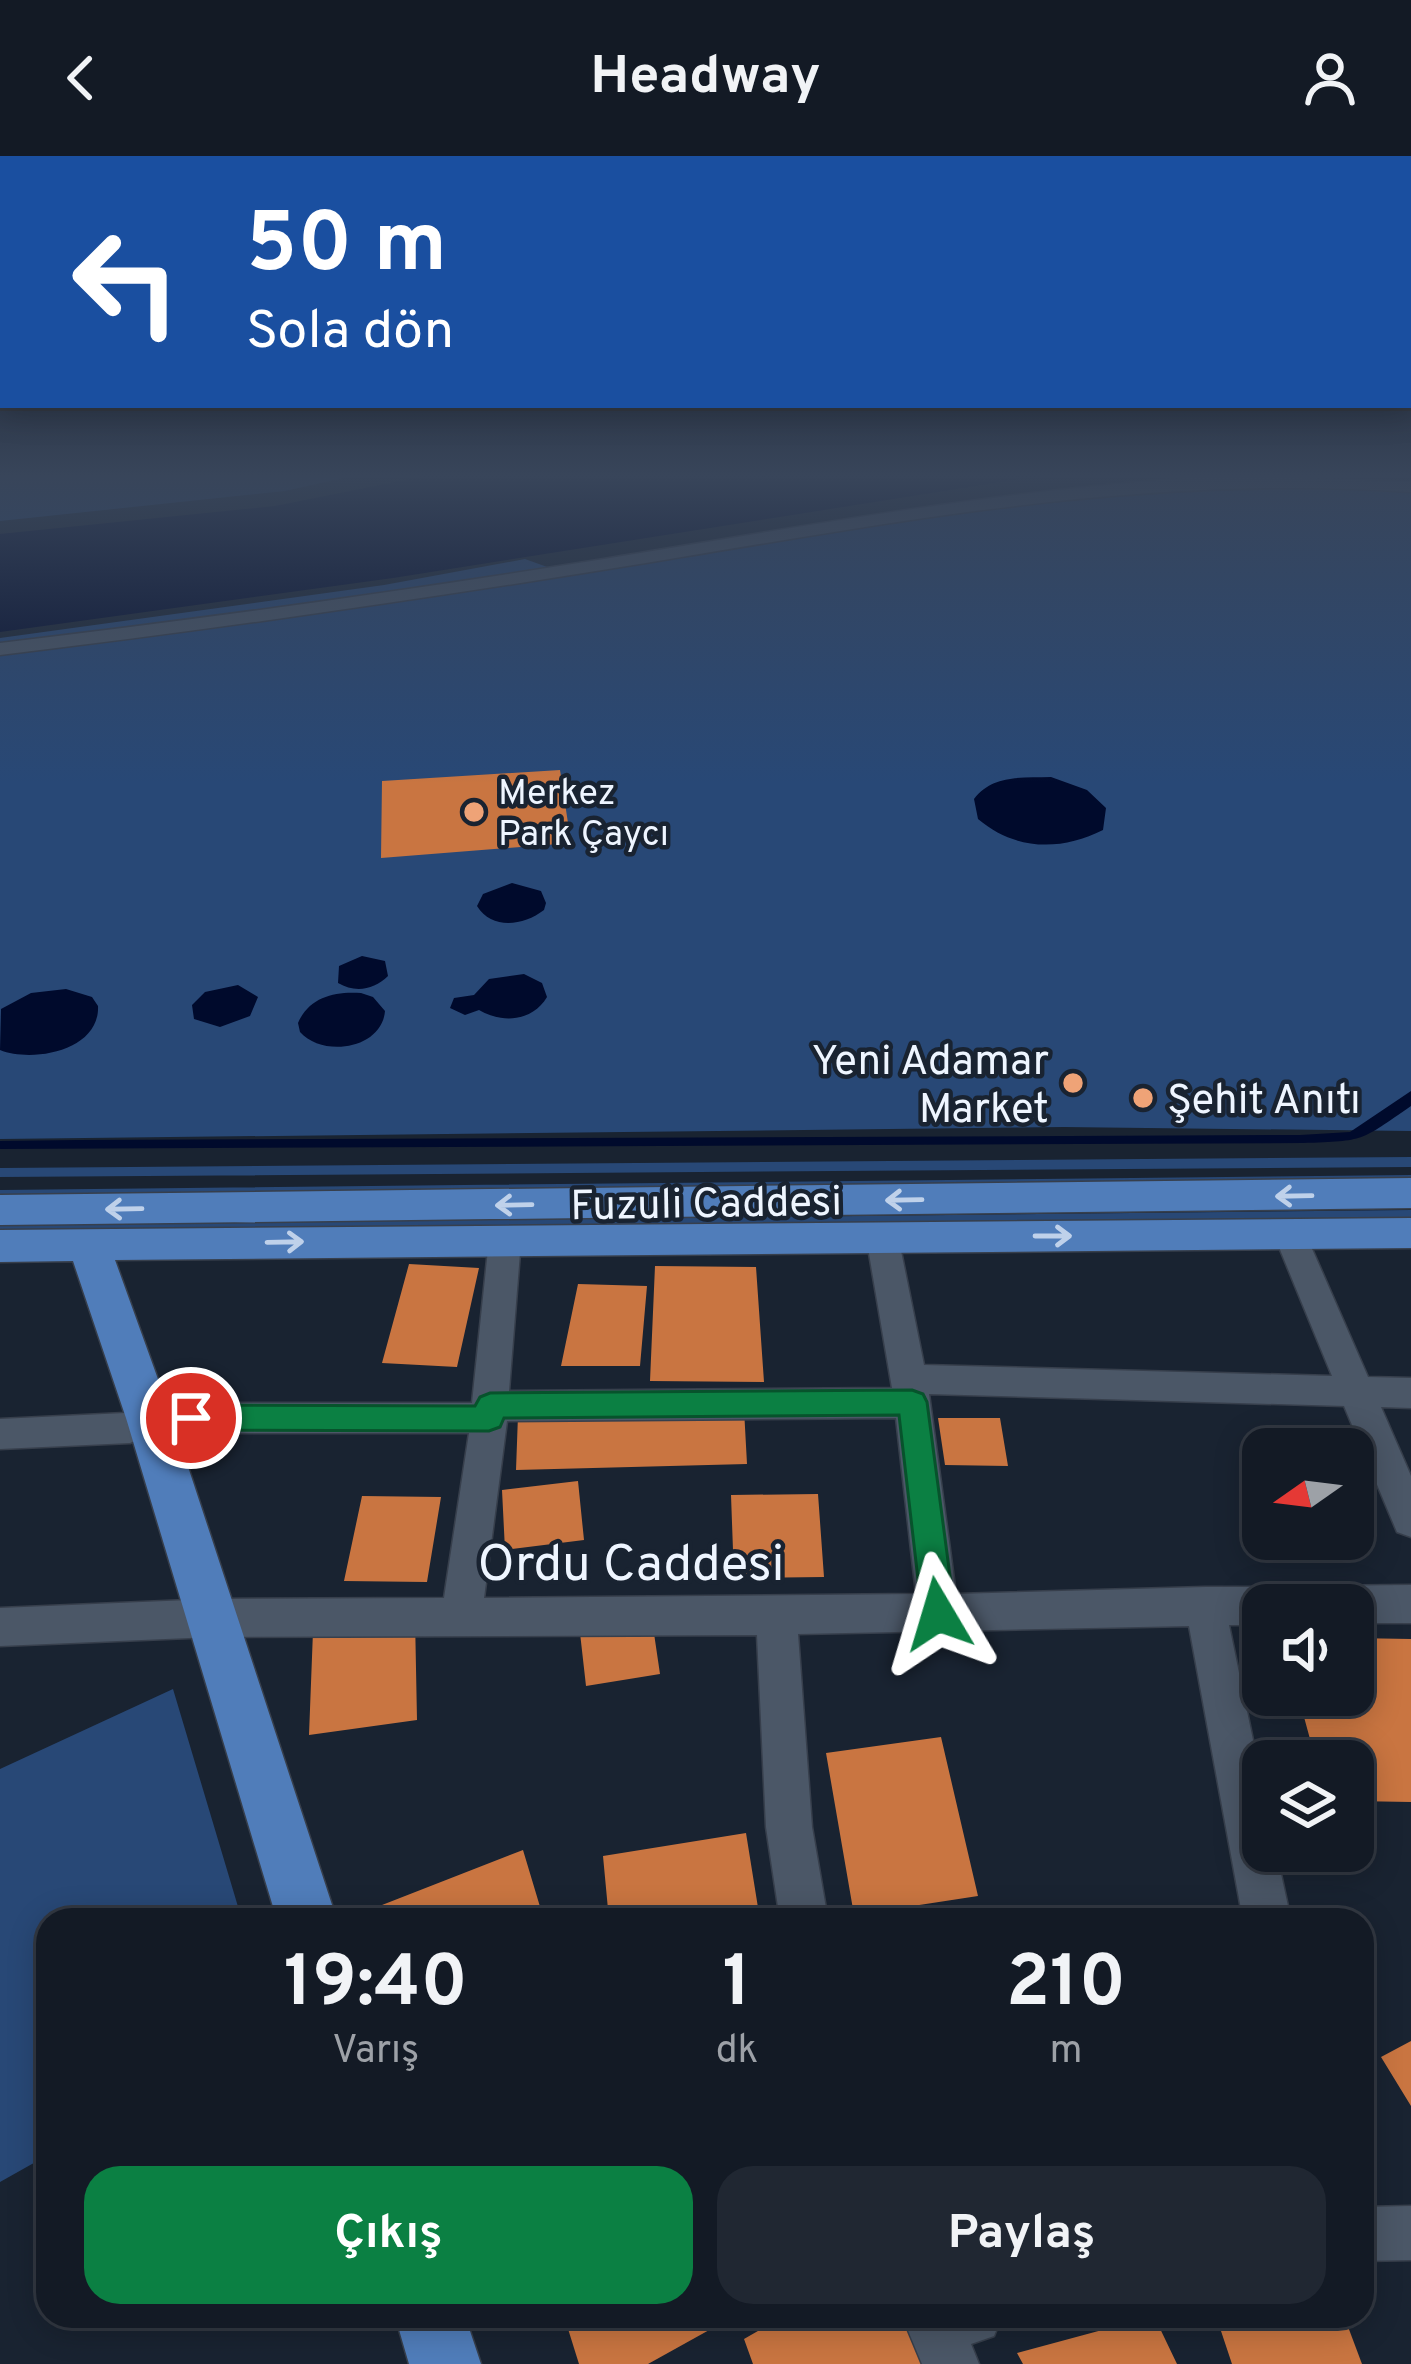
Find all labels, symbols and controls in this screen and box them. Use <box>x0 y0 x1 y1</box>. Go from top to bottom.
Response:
text: Headway <box>590 44 821 113</box>
icon: back <box>48 45 114 111</box>
icon: person <box>1297 45 1363 111</box>
text: 50 m <box>246 195 447 301</box>
icon: left <box>48 204 204 360</box>
text: Sola dön <box>246 299 454 368</box>
place label: Merkez Park Çaycı <box>498 772 669 859</box>
marker: Merkez Park Çaycı <box>461 799 487 825</box>
place label: Yeni Adamar Market <box>811 1037 1049 1138</box>
marker: Yeni Adamar Market <box>1060 1070 1086 1096</box>
place label: Şehit Anıtı <box>1167 1076 1361 1129</box>
marker: Şehit Anıtı <box>1130 1085 1156 1111</box>
street label: Fuzuli Caddesi <box>570 1178 842 1235</box>
one-way arrow <box>1275 1184 1314 1207</box>
one-way arrow <box>885 1189 924 1211</box>
one-way arrow <box>495 1193 534 1216</box>
one-way arrow <box>105 1197 144 1220</box>
one-way arrow <box>1033 1225 1072 1247</box>
one-way arrow <box>265 1231 304 1253</box>
pin <box>140 1367 242 1469</box>
icon: arrive <box>158 1385 224 1451</box>
north arrow <box>1242 1428 1374 1560</box>
map controls <box>1242 1428 1374 1872</box>
street label: Ordu Caddesi <box>477 1535 785 1600</box>
position arrow <box>875 1551 1001 1677</box>
button: sound <box>1242 1584 1374 1716</box>
button: layers <box>1242 1740 1374 1872</box>
text: 19:40 <box>284 1940 468 2032</box>
text: 1 <box>723 1940 751 2032</box>
text: 210 <box>1006 1940 1126 2032</box>
text: Varış <box>332 2028 419 2077</box>
text: dk <box>716 2028 758 2077</box>
text: m <box>1050 2028 1083 2077</box>
button: Çıkış <box>84 2166 693 2304</box>
button: Paylaş <box>717 2166 1326 2304</box>

